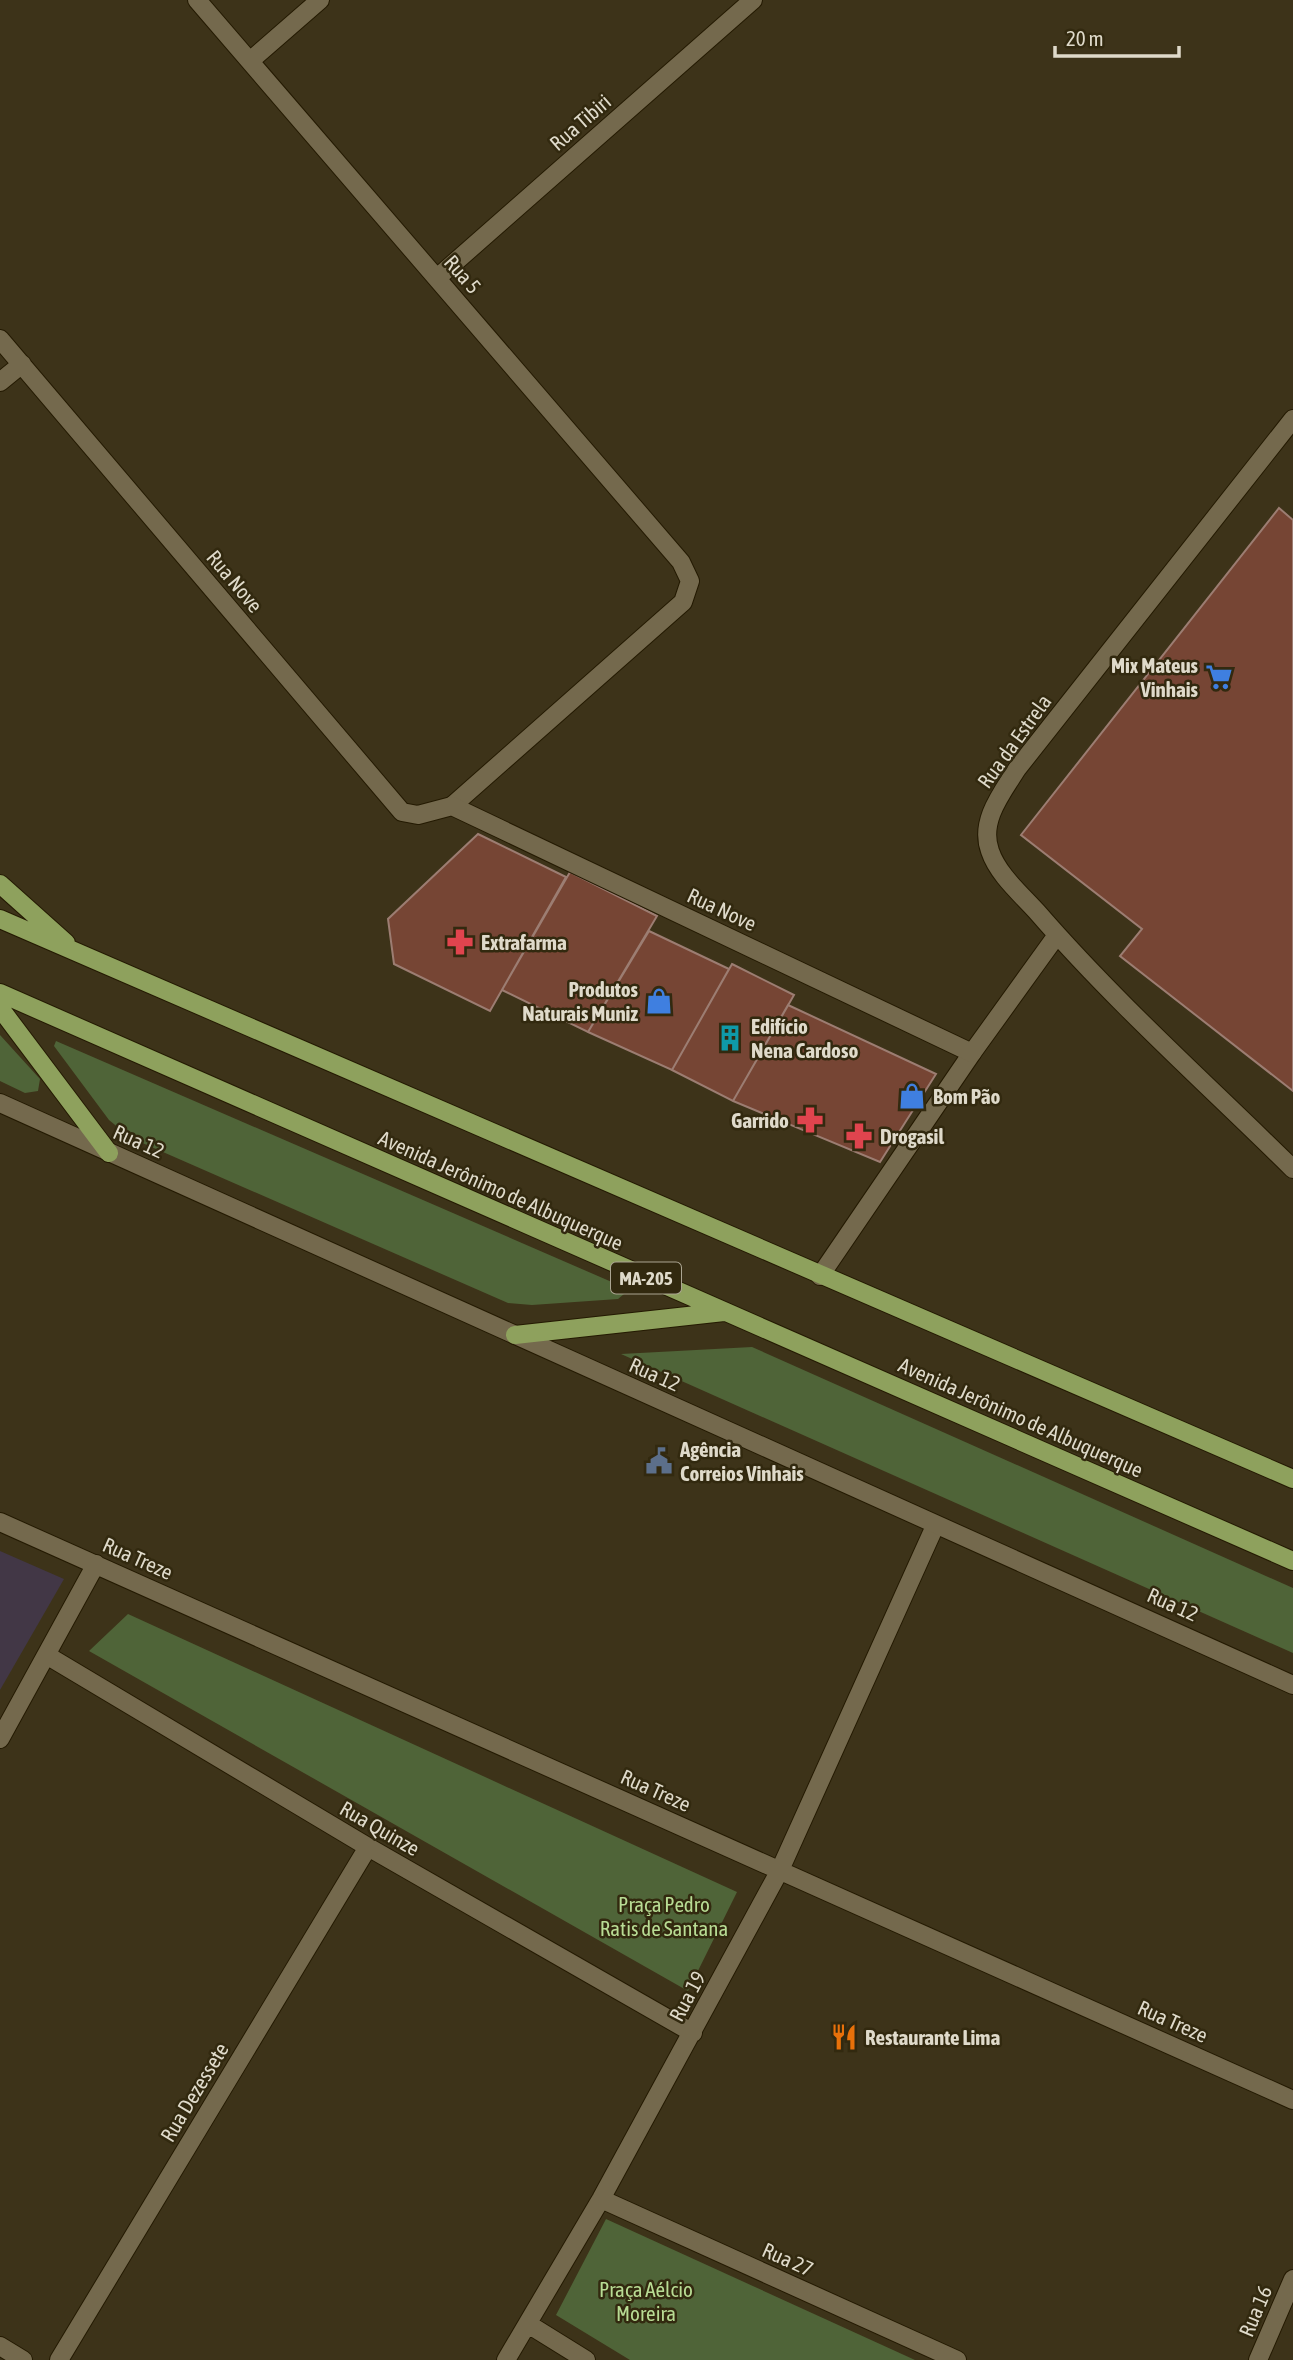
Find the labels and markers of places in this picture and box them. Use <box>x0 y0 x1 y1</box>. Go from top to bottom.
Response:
place label: Mix Mateus Vinhais <box>1111 653 1199 701</box>
supermarket icon: Mix Mateus Vinhais <box>1204 662 1234 692</box>
pharmacy icon: Extrafarma <box>445 927 475 957</box>
place label: Extrafarma <box>481 930 567 954</box>
place label: Produtos Naturais Muniz <box>522 977 639 1025</box>
shop icon: Produtos Naturais Muniz <box>644 986 674 1016</box>
place label: Edifício Nena Cardoso <box>751 1014 858 1062</box>
building icon: Edifício Nena Cardoso <box>715 1023 745 1053</box>
shop icon: Bom Pão <box>897 1081 927 1111</box>
place label: Bom Pão <box>933 1084 1000 1108</box>
pharmacy icon: Garrido <box>795 1105 825 1135</box>
place label: Garrido <box>731 1108 789 1132</box>
pharmacy icon: Drogasil <box>844 1121 874 1151</box>
place label: Drogasil <box>880 1124 944 1148</box>
place label: Agência Correios Vinhais <box>679 1437 804 1485</box>
public building icon: Agência Correios Vinhais <box>644 1446 674 1476</box>
restaurant icon: Restaurante Lima <box>829 2022 859 2052</box>
place label: Restaurante Lima <box>865 2025 1000 2049</box>

